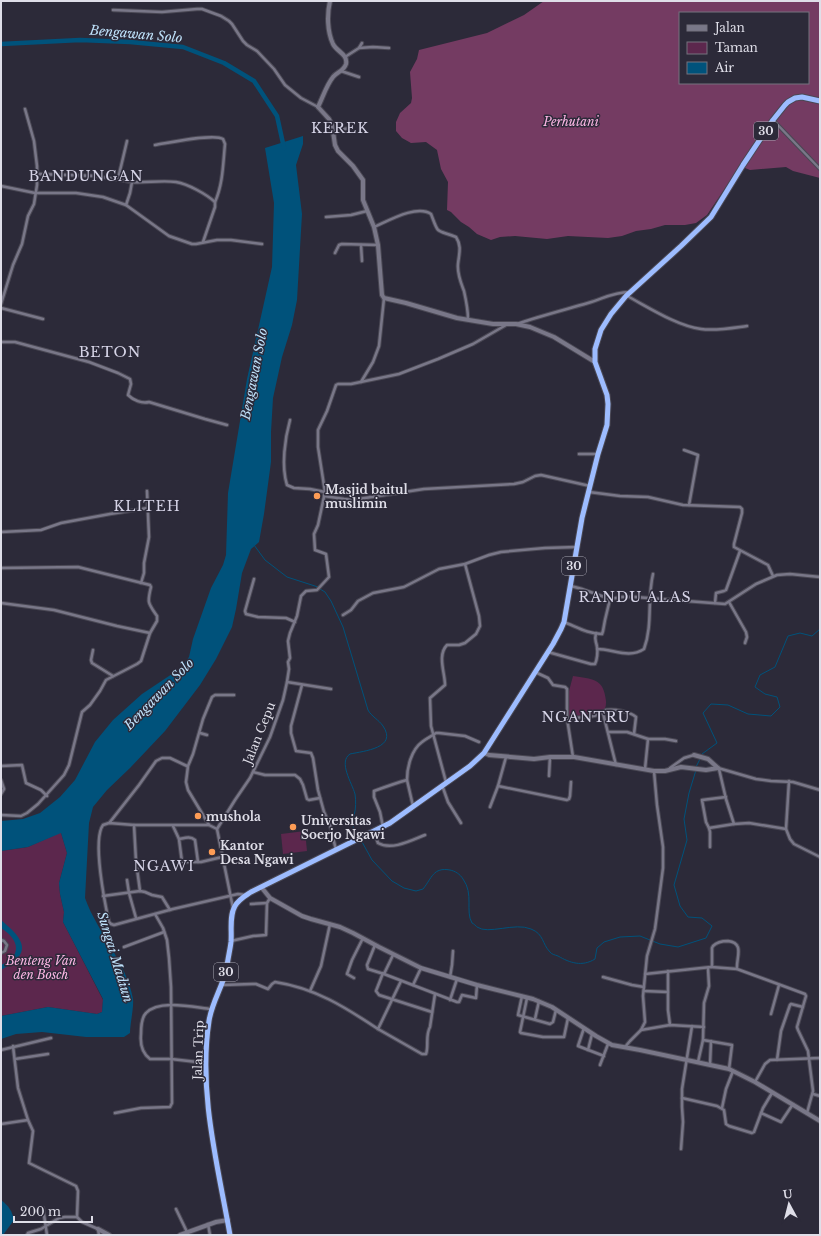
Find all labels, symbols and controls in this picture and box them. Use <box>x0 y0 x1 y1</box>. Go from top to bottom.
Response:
legend <box>679 12 809 84</box>
text: Jalan <box>713 20 745 35</box>
water label: Bengawan Solo <box>88 21 183 47</box>
text: Taman <box>715 40 758 55</box>
text: Air <box>714 60 734 75</box>
park label: Perhutani <box>542 114 600 129</box>
district label: KEREK <box>311 119 369 137</box>
road number: 30 <box>754 122 778 140</box>
district label: BANDUNGAN <box>28 167 144 185</box>
water label: Bengawan Solo <box>237 326 271 422</box>
district label: BETON <box>79 343 141 361</box>
place label: Masjid baitul muslimin <box>325 482 408 511</box>
marker: Masjid baitul muslimin <box>312 491 322 501</box>
district label: KLITEH <box>113 497 181 515</box>
road number: 30 <box>562 557 586 575</box>
district label: RANDU ALAS <box>578 588 692 606</box>
water label: Bengawan Solo <box>120 654 198 734</box>
street label: Jalan Cepu <box>239 700 278 768</box>
district label: NGANTRU <box>542 708 630 726</box>
place label: mushola <box>206 809 261 824</box>
marker: mushola <box>193 811 203 821</box>
place label: Universitas Soerjo Ngawi <box>301 813 386 842</box>
marker: Universitas Soerjo Ngawi <box>288 822 298 832</box>
place label: Kantor Desa Ngawi <box>220 838 294 867</box>
marker: Kantor Desa Ngawi <box>207 847 217 857</box>
district label: NGAWI <box>133 857 195 875</box>
water label: Sungai Madiun <box>93 910 137 1004</box>
park label: Benteng Van den Bosch <box>5 953 77 982</box>
road number: 30 <box>214 963 238 981</box>
street label: Jalan Trip <box>189 1020 207 1082</box>
north arrow <box>769 1184 809 1224</box>
text: U <box>782 1186 794 1202</box>
scale bar <box>14 1198 92 1224</box>
text: 200 m <box>20 1204 61 1219</box>

